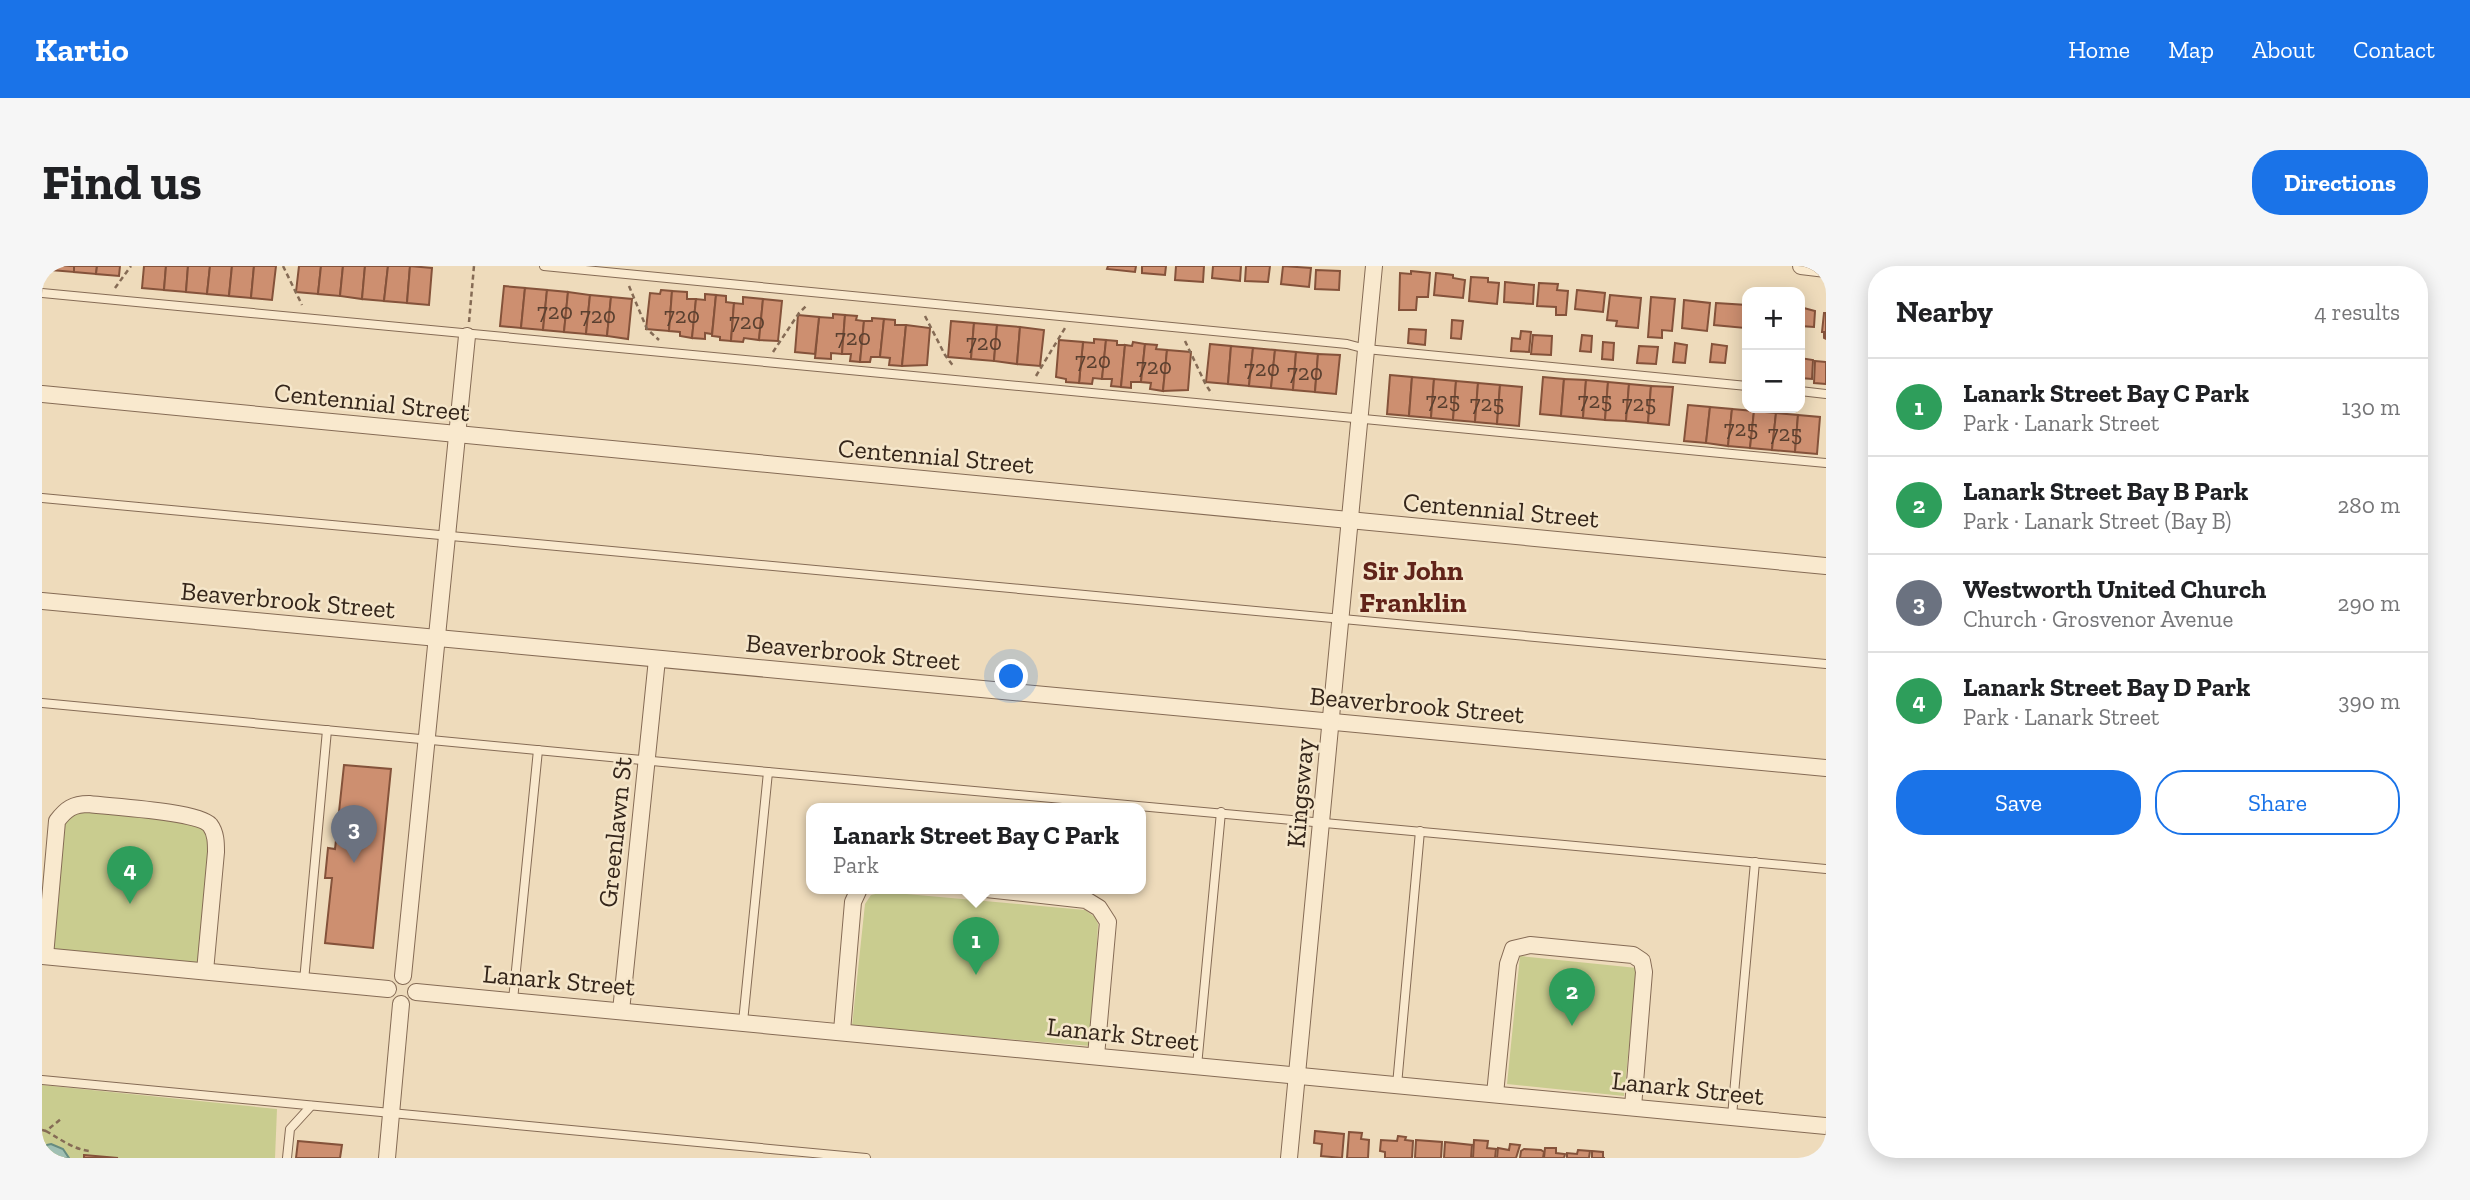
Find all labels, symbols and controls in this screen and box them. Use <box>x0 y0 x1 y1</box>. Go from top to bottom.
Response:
text: Kartio <box>35 30 129 69</box>
text: Home <box>2068 35 2130 64</box>
text: Map <box>2168 35 2214 64</box>
text: About <box>2252 35 2315 64</box>
text: Contact <box>2353 35 2435 64</box>
button: Directions <box>2252 150 2428 215</box>
text: Find us <box>42 153 202 212</box>
map controls <box>1742 287 1805 413</box>
button: + <box>1742 287 1805 350</box>
text: Nearby <box>1896 294 1993 330</box>
house number: 720 <box>537 297 573 325</box>
text: 4 results <box>2314 298 2400 326</box>
house number: 720 <box>580 301 616 329</box>
house number: 720 <box>664 301 700 329</box>
house number: 720 <box>729 307 765 335</box>
house number: 720 <box>835 323 871 351</box>
house number: 720 <box>966 328 1002 356</box>
house number: 720 <box>1075 346 1111 374</box>
button: − <box>1742 350 1805 413</box>
house number: 720 <box>1136 352 1172 380</box>
house number: 720 <box>1244 354 1280 382</box>
house number: 720 <box>1287 358 1323 386</box>
street label: Centennial Street <box>272 376 472 428</box>
text: Lanark Street Bay C Park <box>1963 377 2249 409</box>
house number: 725 <box>1426 386 1460 414</box>
house number: 725 <box>1578 386 1612 414</box>
house number: 725 <box>1470 389 1504 417</box>
house number: 725 <box>1622 389 1656 417</box>
text: 1 <box>1914 393 1924 421</box>
text: 130 m <box>2342 393 2400 421</box>
text: Park · Lanark Street <box>1963 409 2159 437</box>
house number: 725 <box>1724 414 1758 442</box>
house number: 725 <box>1768 419 1802 447</box>
street label: Centennial Street <box>837 431 1036 481</box>
text: Lanark Street Bay B Park <box>1963 475 2248 507</box>
street label: Centennial Street <box>1402 485 1601 535</box>
text: 2 <box>1913 491 1925 519</box>
text: 280 m <box>2337 491 2400 519</box>
text: Park · Lanark Street (Bay B) <box>1963 507 2231 535</box>
district label: Sir John Franklin <box>1359 554 1467 619</box>
text: Westworth United Church <box>1963 573 2266 605</box>
street label: Beaverbrook Street <box>179 575 397 625</box>
text: 3 <box>1913 589 1925 617</box>
text: 290 m <box>2338 589 2400 617</box>
text: Church · Grosvenor Avenue <box>1963 605 2233 633</box>
street label: Beaverbrook Street <box>744 627 962 677</box>
your location <box>994 659 1028 693</box>
text: Lanark Street Bay D Park <box>1963 671 2250 703</box>
street label: Beaverbrook Street <box>1308 680 1526 730</box>
text: 4 <box>1912 687 1926 715</box>
text: 390 m <box>2338 687 2400 715</box>
text: Park · Lanark Street <box>1963 703 2159 731</box>
street label: Kingsway <box>1279 736 1321 849</box>
street label: Greenlawn St <box>591 755 639 909</box>
button: Save <box>1896 770 2141 835</box>
button: Share <box>2155 770 2400 835</box>
popup <box>806 803 1146 894</box>
pin: 3 <box>331 805 377 863</box>
text: Lanark Street Bay C Park <box>833 819 1119 851</box>
pin: 4 <box>107 846 153 904</box>
text: Park <box>833 851 879 879</box>
pin: 1 <box>953 917 999 975</box>
street label: Lanark Street <box>481 957 637 1003</box>
pin: 2 <box>1549 968 1595 1026</box>
street label: Lanark Street <box>1045 1010 1201 1058</box>
street label: Lanark Street <box>1610 1064 1766 1112</box>

